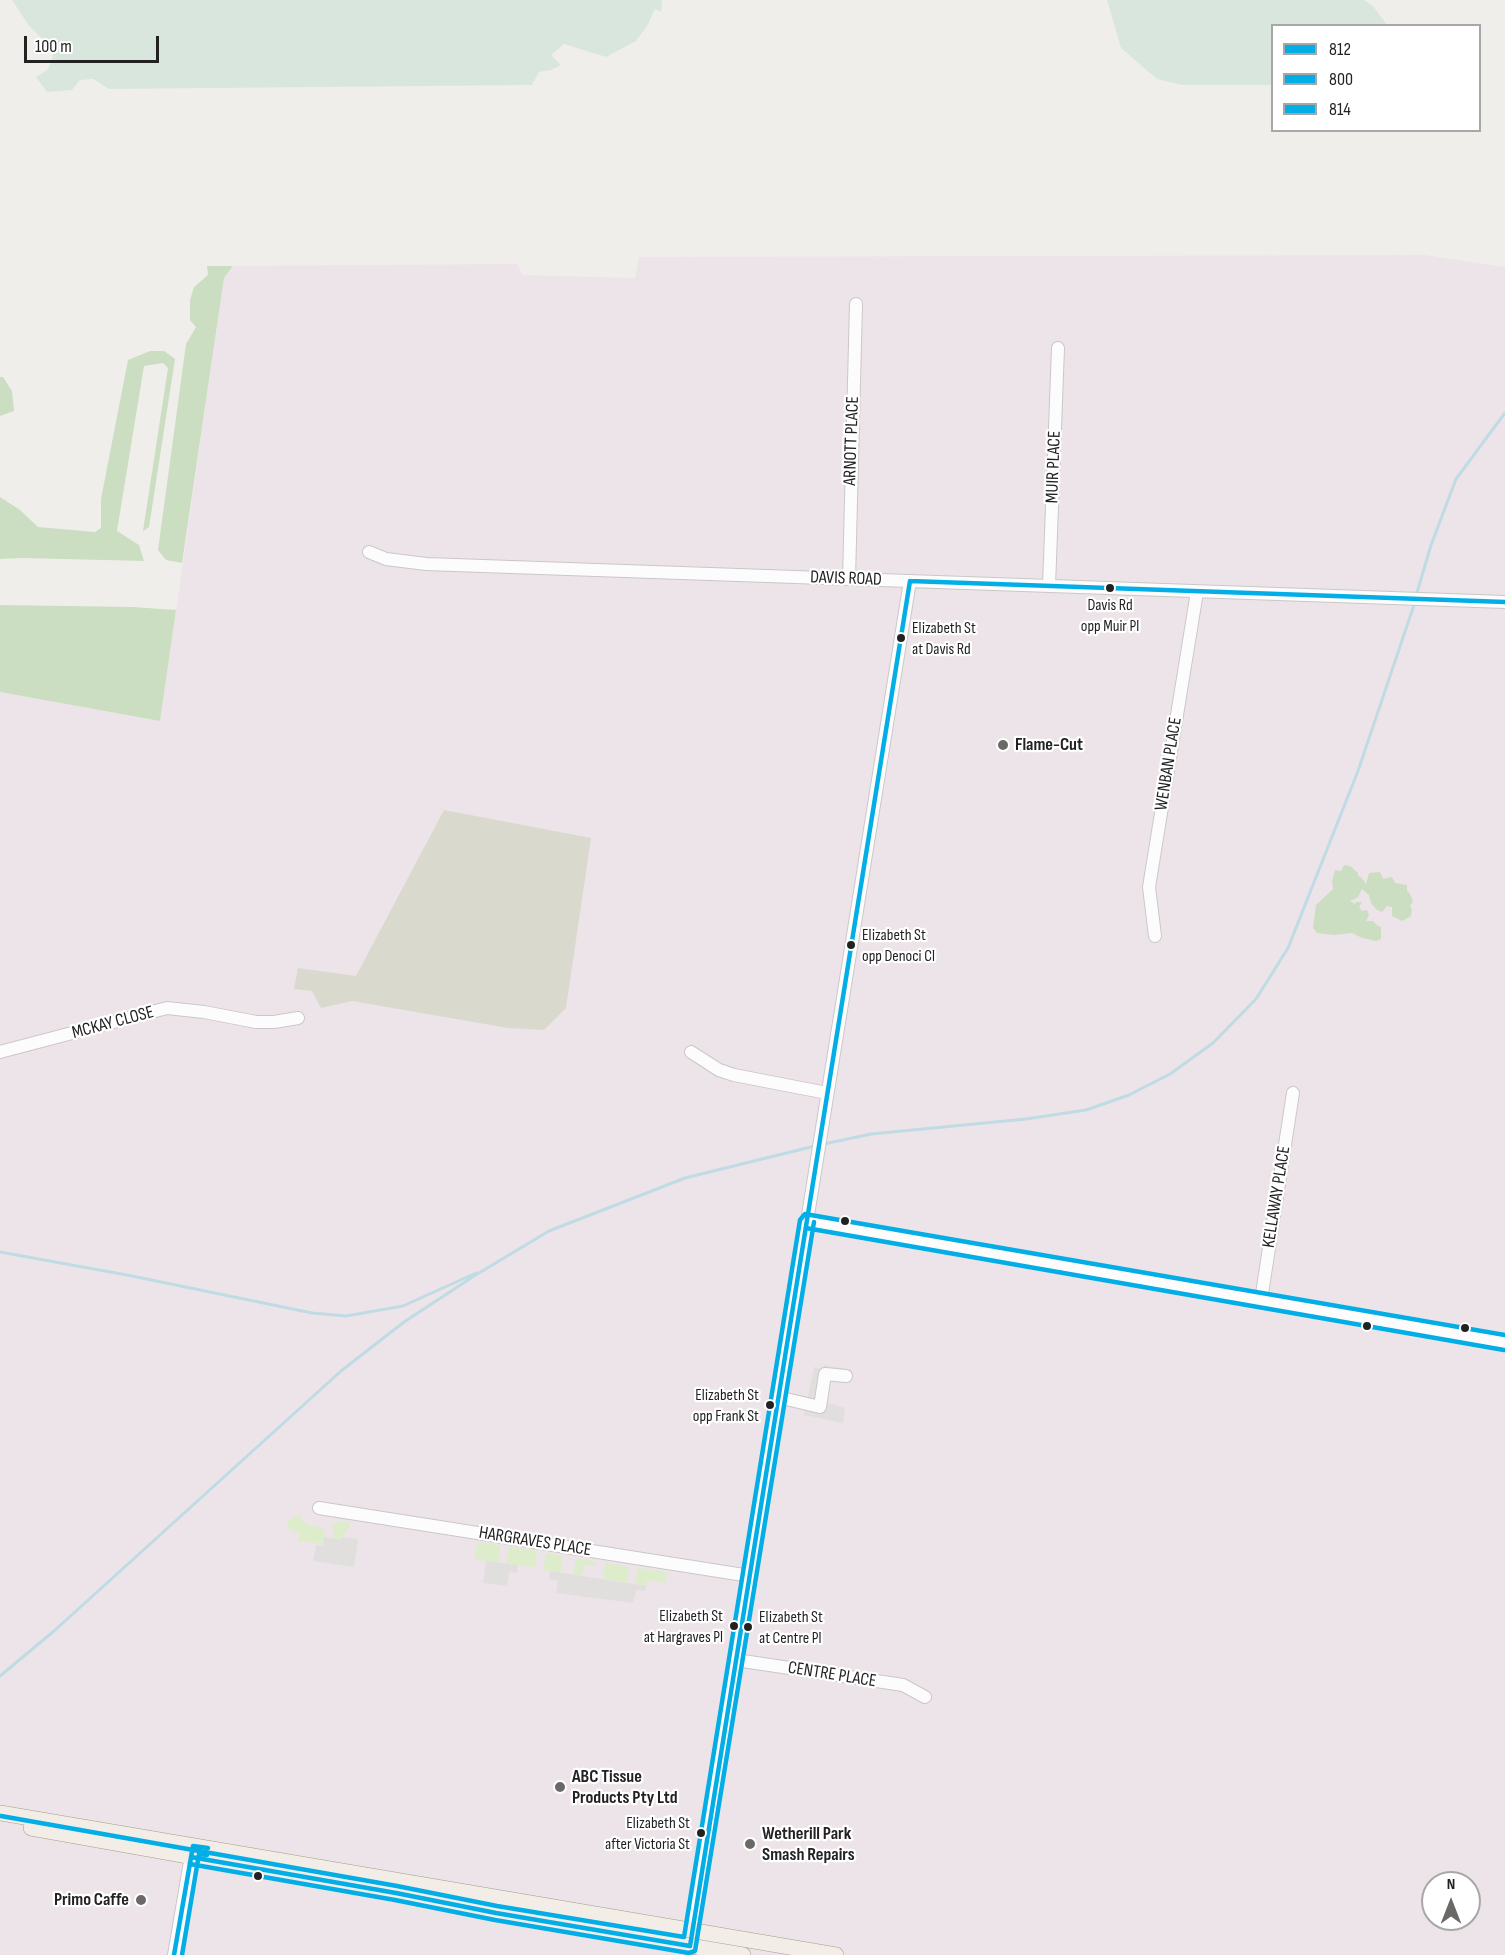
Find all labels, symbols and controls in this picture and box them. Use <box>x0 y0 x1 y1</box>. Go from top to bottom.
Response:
scale bar <box>27 24 162 62</box>
legend <box>1271 24 1481 132</box>
text: 100 m <box>35 36 72 57</box>
text: 812 <box>1329 39 1351 60</box>
text: 800 <box>1329 69 1353 90</box>
text: 814 <box>1329 99 1351 120</box>
street label: ARNOTT PLACE <box>840 396 864 486</box>
street label: MUIR PLACE <box>1042 430 1066 504</box>
street label: DAVIS ROAD <box>810 567 882 591</box>
marker: Davis Rd opp Muir Pl <box>1104 582 1116 594</box>
place label: Davis Rd opp Muir Pl <box>1081 596 1139 634</box>
place label: Elizabeth St at Davis Rd <box>912 619 976 657</box>
marker: Elizabeth St at Davis Rd <box>895 632 907 644</box>
street label: WENBAN PLACE <box>1151 716 1187 812</box>
place label: Flame-Cut <box>1015 734 1083 756</box>
marker: Flame-Cut <box>996 738 1010 752</box>
place label: Elizabeth St opp Denoci Cl <box>862 926 935 964</box>
marker: Elizabeth St opp Denoci Cl <box>845 939 857 951</box>
street label: MCKAY CLOSE <box>70 1002 156 1044</box>
street label: KELLAWAY PLACE <box>1258 1144 1296 1250</box>
unlabelled marker <box>839 1215 851 1227</box>
unlabelled marker <box>1361 1320 1373 1332</box>
unlabelled marker <box>1459 1322 1471 1334</box>
place label: Elizabeth St opp Frank St <box>693 1386 759 1424</box>
marker: Elizabeth St opp Frank St <box>764 1399 776 1411</box>
street label: HARGRAVES PLACE <box>477 1522 593 1562</box>
place label: Elizabeth St at Hargraves Pl <box>644 1607 723 1645</box>
place label: Elizabeth St at Centre Pl <box>759 1608 823 1646</box>
marker: Elizabeth St at Hargraves Pl <box>728 1620 740 1632</box>
marker: Elizabeth St at Centre Pl <box>742 1621 754 1633</box>
street label: CENTRE PLACE <box>786 1657 878 1693</box>
place label: ABC Tissue Products Pty Ltd <box>572 1766 678 1808</box>
marker: ABC Tissue Products Pty Ltd <box>553 1780 567 1794</box>
place label: Elizabeth St after Victoria St <box>605 1814 690 1852</box>
place label: Wetherill Park Smash Repairs <box>762 1823 855 1866</box>
marker: Elizabeth St after Victoria St <box>695 1827 707 1839</box>
marker: Wetherill Park Smash Repairs <box>743 1837 757 1851</box>
unlabelled marker <box>252 1870 264 1882</box>
north arrow <box>1421 1871 1481 1931</box>
text: N <box>1447 1875 1455 1894</box>
place label: Primo Caffe <box>54 1889 129 1911</box>
marker: Primo Caffe <box>134 1893 148 1907</box>

